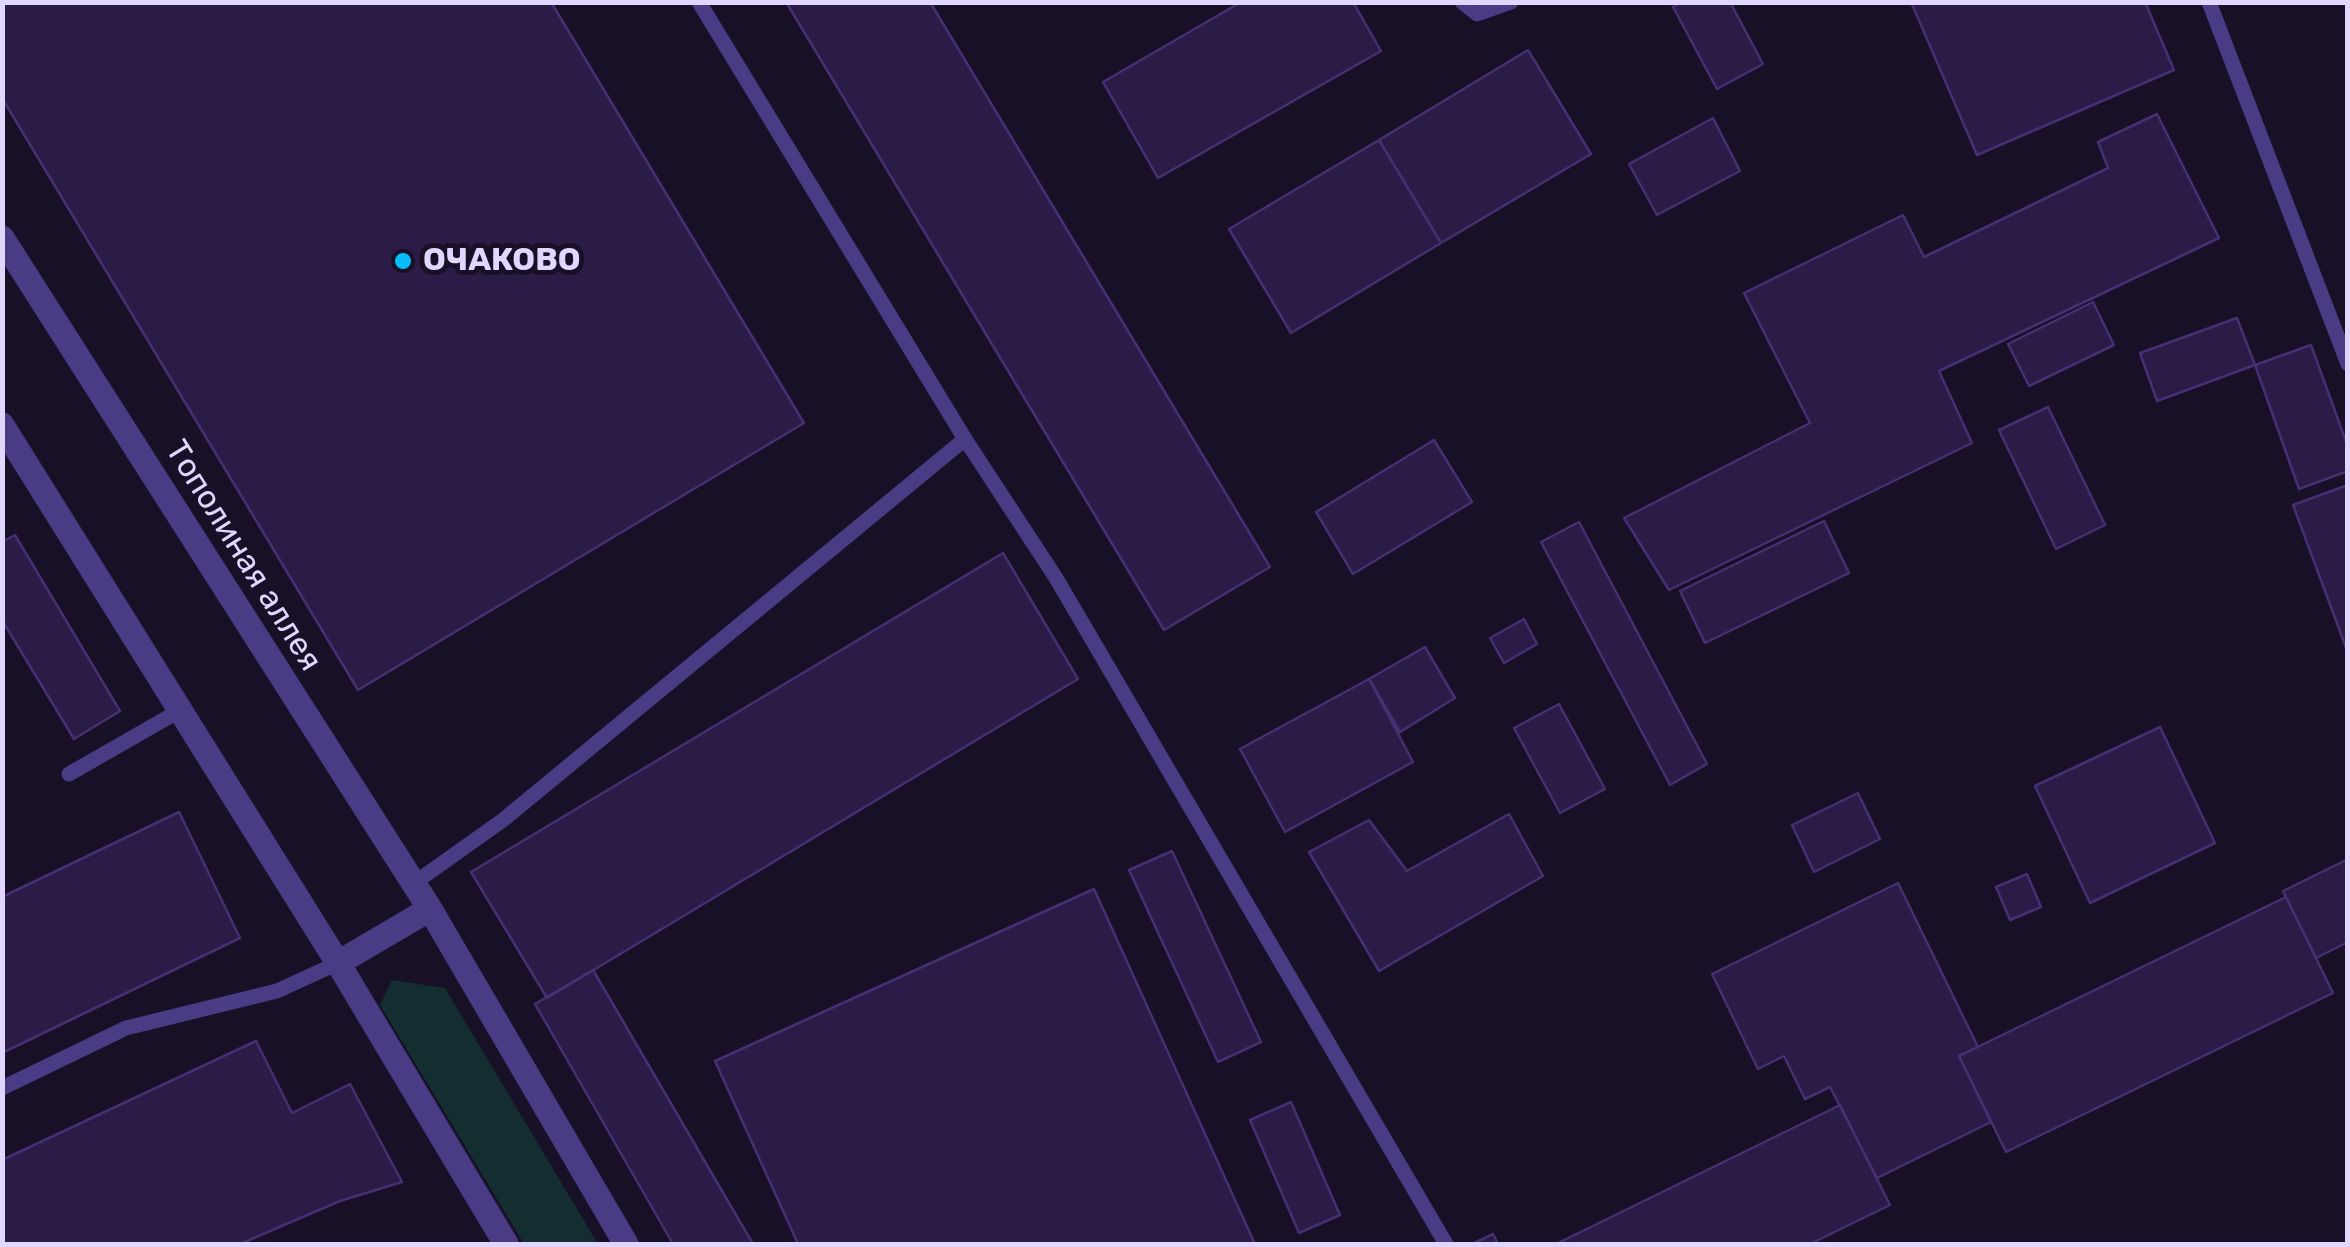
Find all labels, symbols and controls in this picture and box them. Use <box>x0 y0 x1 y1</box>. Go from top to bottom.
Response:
place label: ОЧАКОВО <box>423 242 580 280</box>
marker: ОЧАКОВО <box>392 250 414 272</box>
street label: Тополиная аллея <box>157 434 329 678</box>

